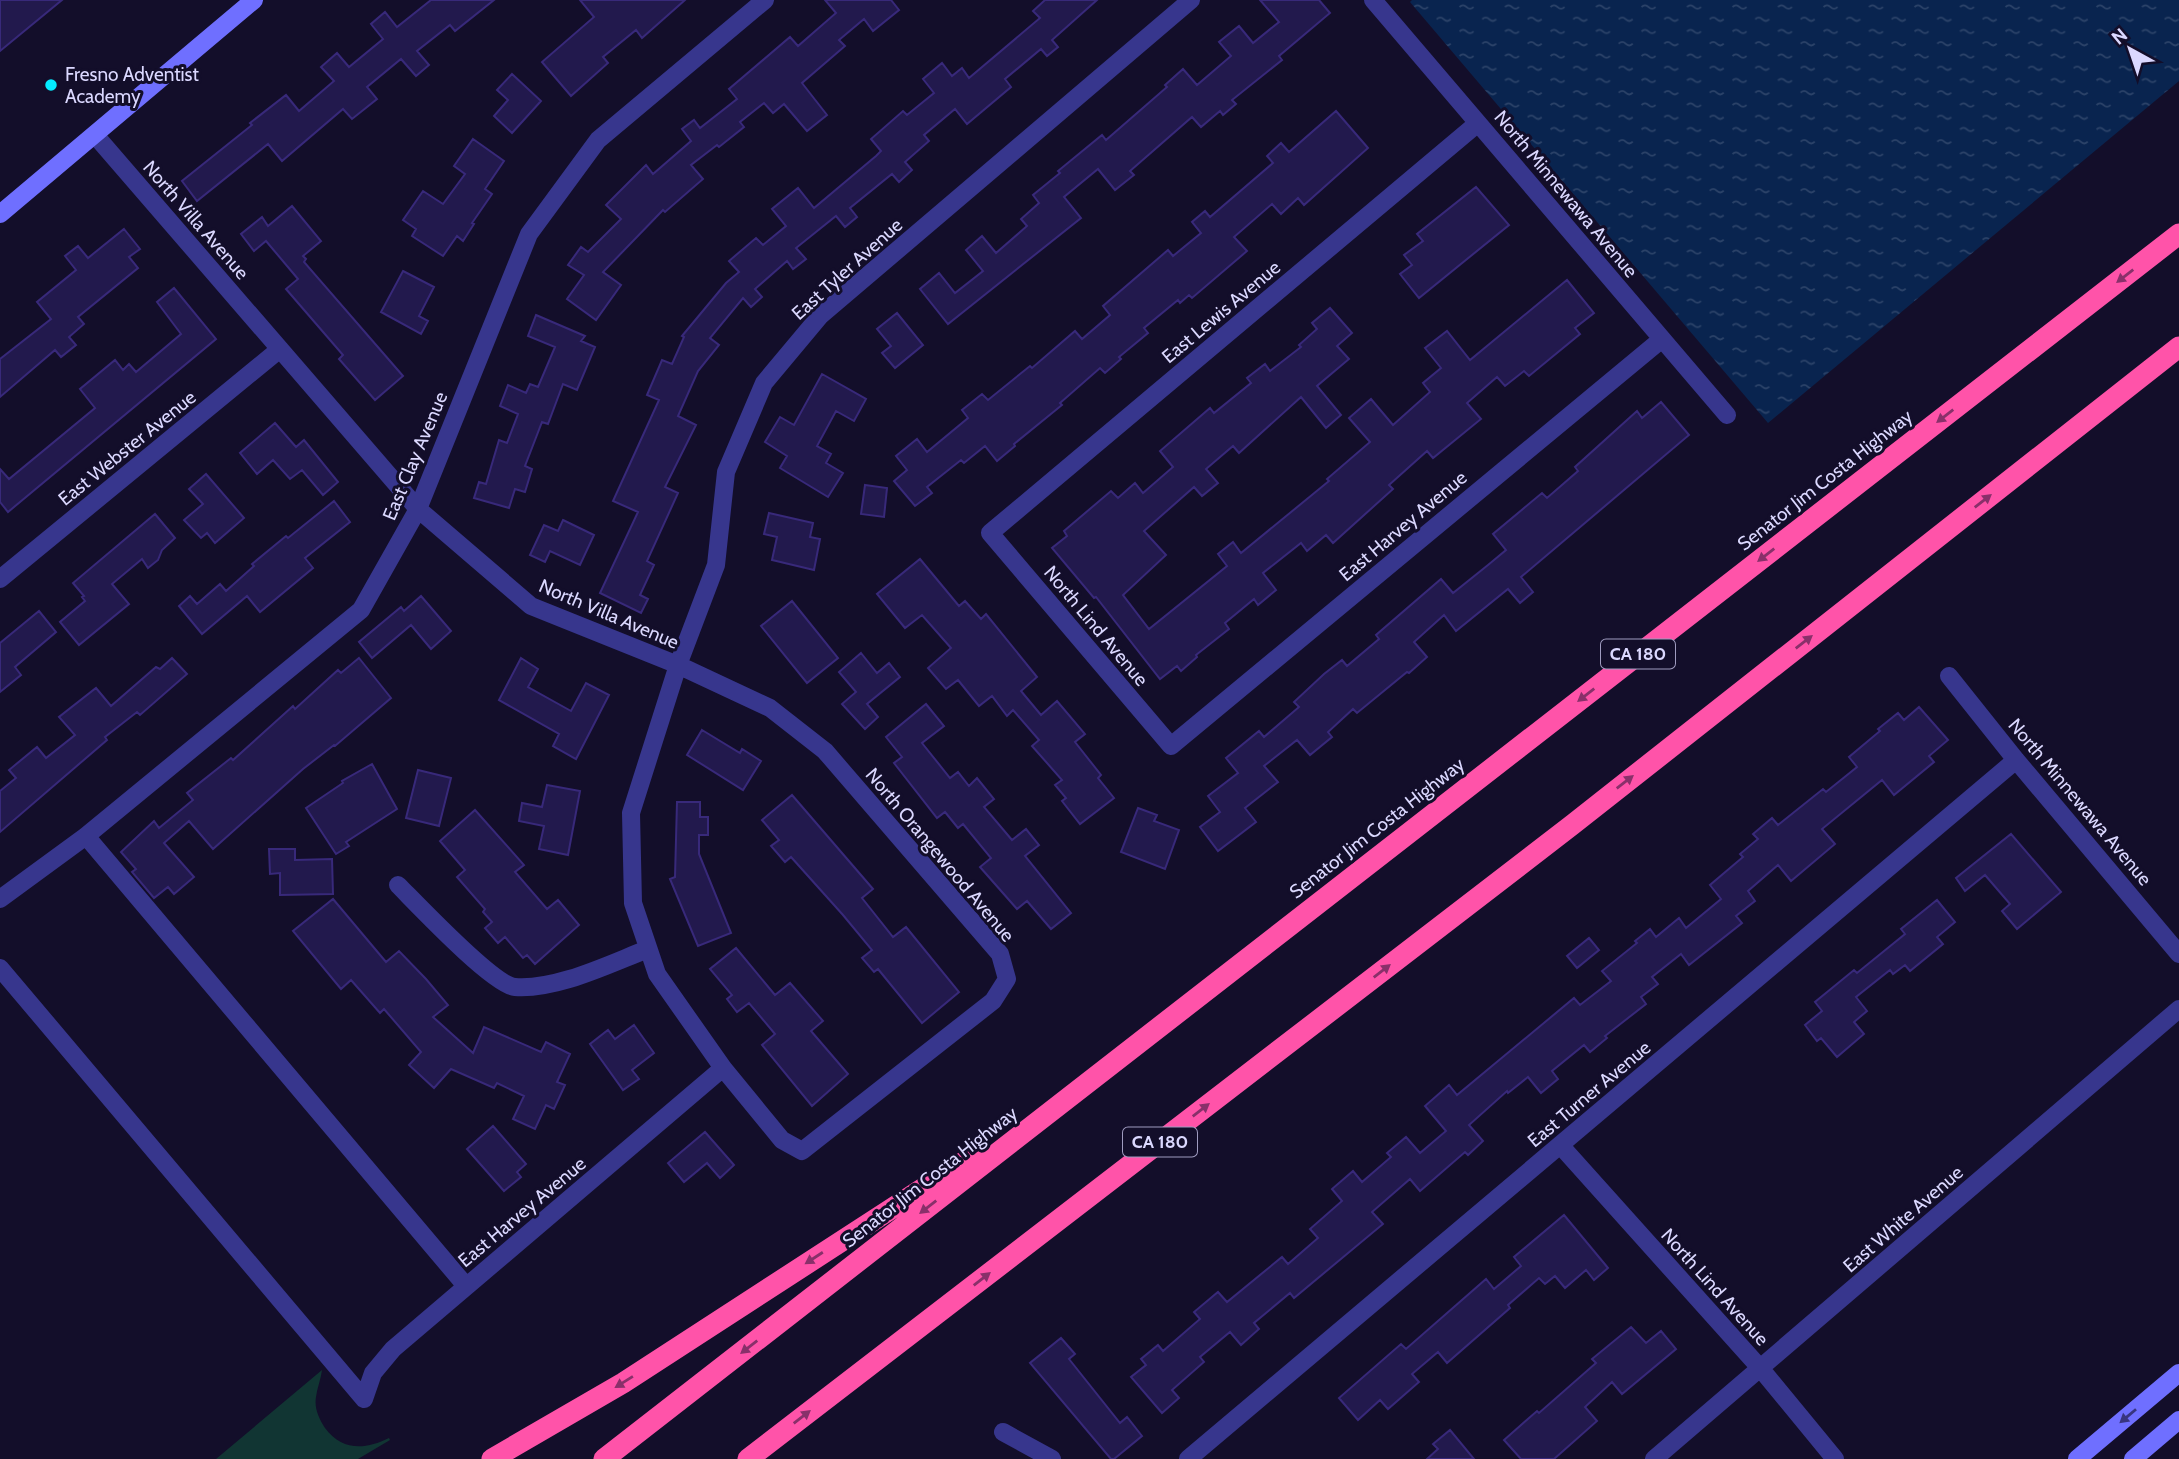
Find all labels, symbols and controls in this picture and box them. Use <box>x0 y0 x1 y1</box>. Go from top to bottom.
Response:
north arrow <box>2095 14 2165 84</box>
text: N <box>2107 23 2132 49</box>
place label: Fresno Adventist Academy <box>65 63 199 108</box>
marker: Fresno Adventist Academy <box>43 77 59 93</box>
street label: North Minnewawa Avenue <box>1489 106 1643 282</box>
street label: North Villa Avenue <box>138 156 254 284</box>
street label: East Tyler Avenue <box>787 213 907 325</box>
street label: East Lewis Avenue <box>1157 256 1285 368</box>
one-way arrow <box>2116 269 2134 283</box>
street label: East Webster Avenue <box>54 385 201 510</box>
street label: East Clay Avenue <box>378 388 453 524</box>
street label: Senator Jim Costa Highway <box>1733 404 1917 555</box>
one-way arrow <box>1937 408 1955 423</box>
street label: East Harvey Avenue <box>1335 466 1472 586</box>
one-way arrow <box>1974 495 1992 509</box>
one-way arrow <box>1757 548 1775 563</box>
street label: North Lind Avenue <box>1039 561 1153 691</box>
street label: North Villa Avenue <box>536 574 683 654</box>
one-way arrow <box>1795 634 1813 649</box>
road number: CA 180 <box>1601 640 1675 668</box>
one-way arrow <box>1577 687 1595 701</box>
street label: North Minnewawa Avenue <box>2003 714 2157 890</box>
street label: Senator Jim Costa Highway <box>1285 752 1469 903</box>
street label: North Orangewood Avenue <box>861 764 1020 947</box>
one-way arrow <box>1616 775 1634 790</box>
one-way arrow <box>1372 964 1390 979</box>
street label: East Turner Avenue <box>1523 1036 1655 1152</box>
street label: Senator Jim Costa Highway <box>838 1101 1022 1252</box>
one-way arrow <box>1192 1102 1210 1117</box>
road number: CA 180 <box>1123 1128 1197 1156</box>
street label: East Harvey Avenue <box>454 1152 591 1272</box>
street label: East White Avenue <box>1838 1161 1968 1277</box>
one-way arrow <box>919 1199 937 1213</box>
street label: North Lind Avenue <box>1656 1224 1774 1351</box>
one-way arrow <box>805 1252 824 1265</box>
one-way arrow <box>973 1271 991 1286</box>
one-way arrow <box>740 1339 758 1354</box>
one-way arrow <box>614 1376 633 1389</box>
one-way arrow <box>2119 1408 2137 1424</box>
one-way arrow <box>793 1411 811 1425</box>

